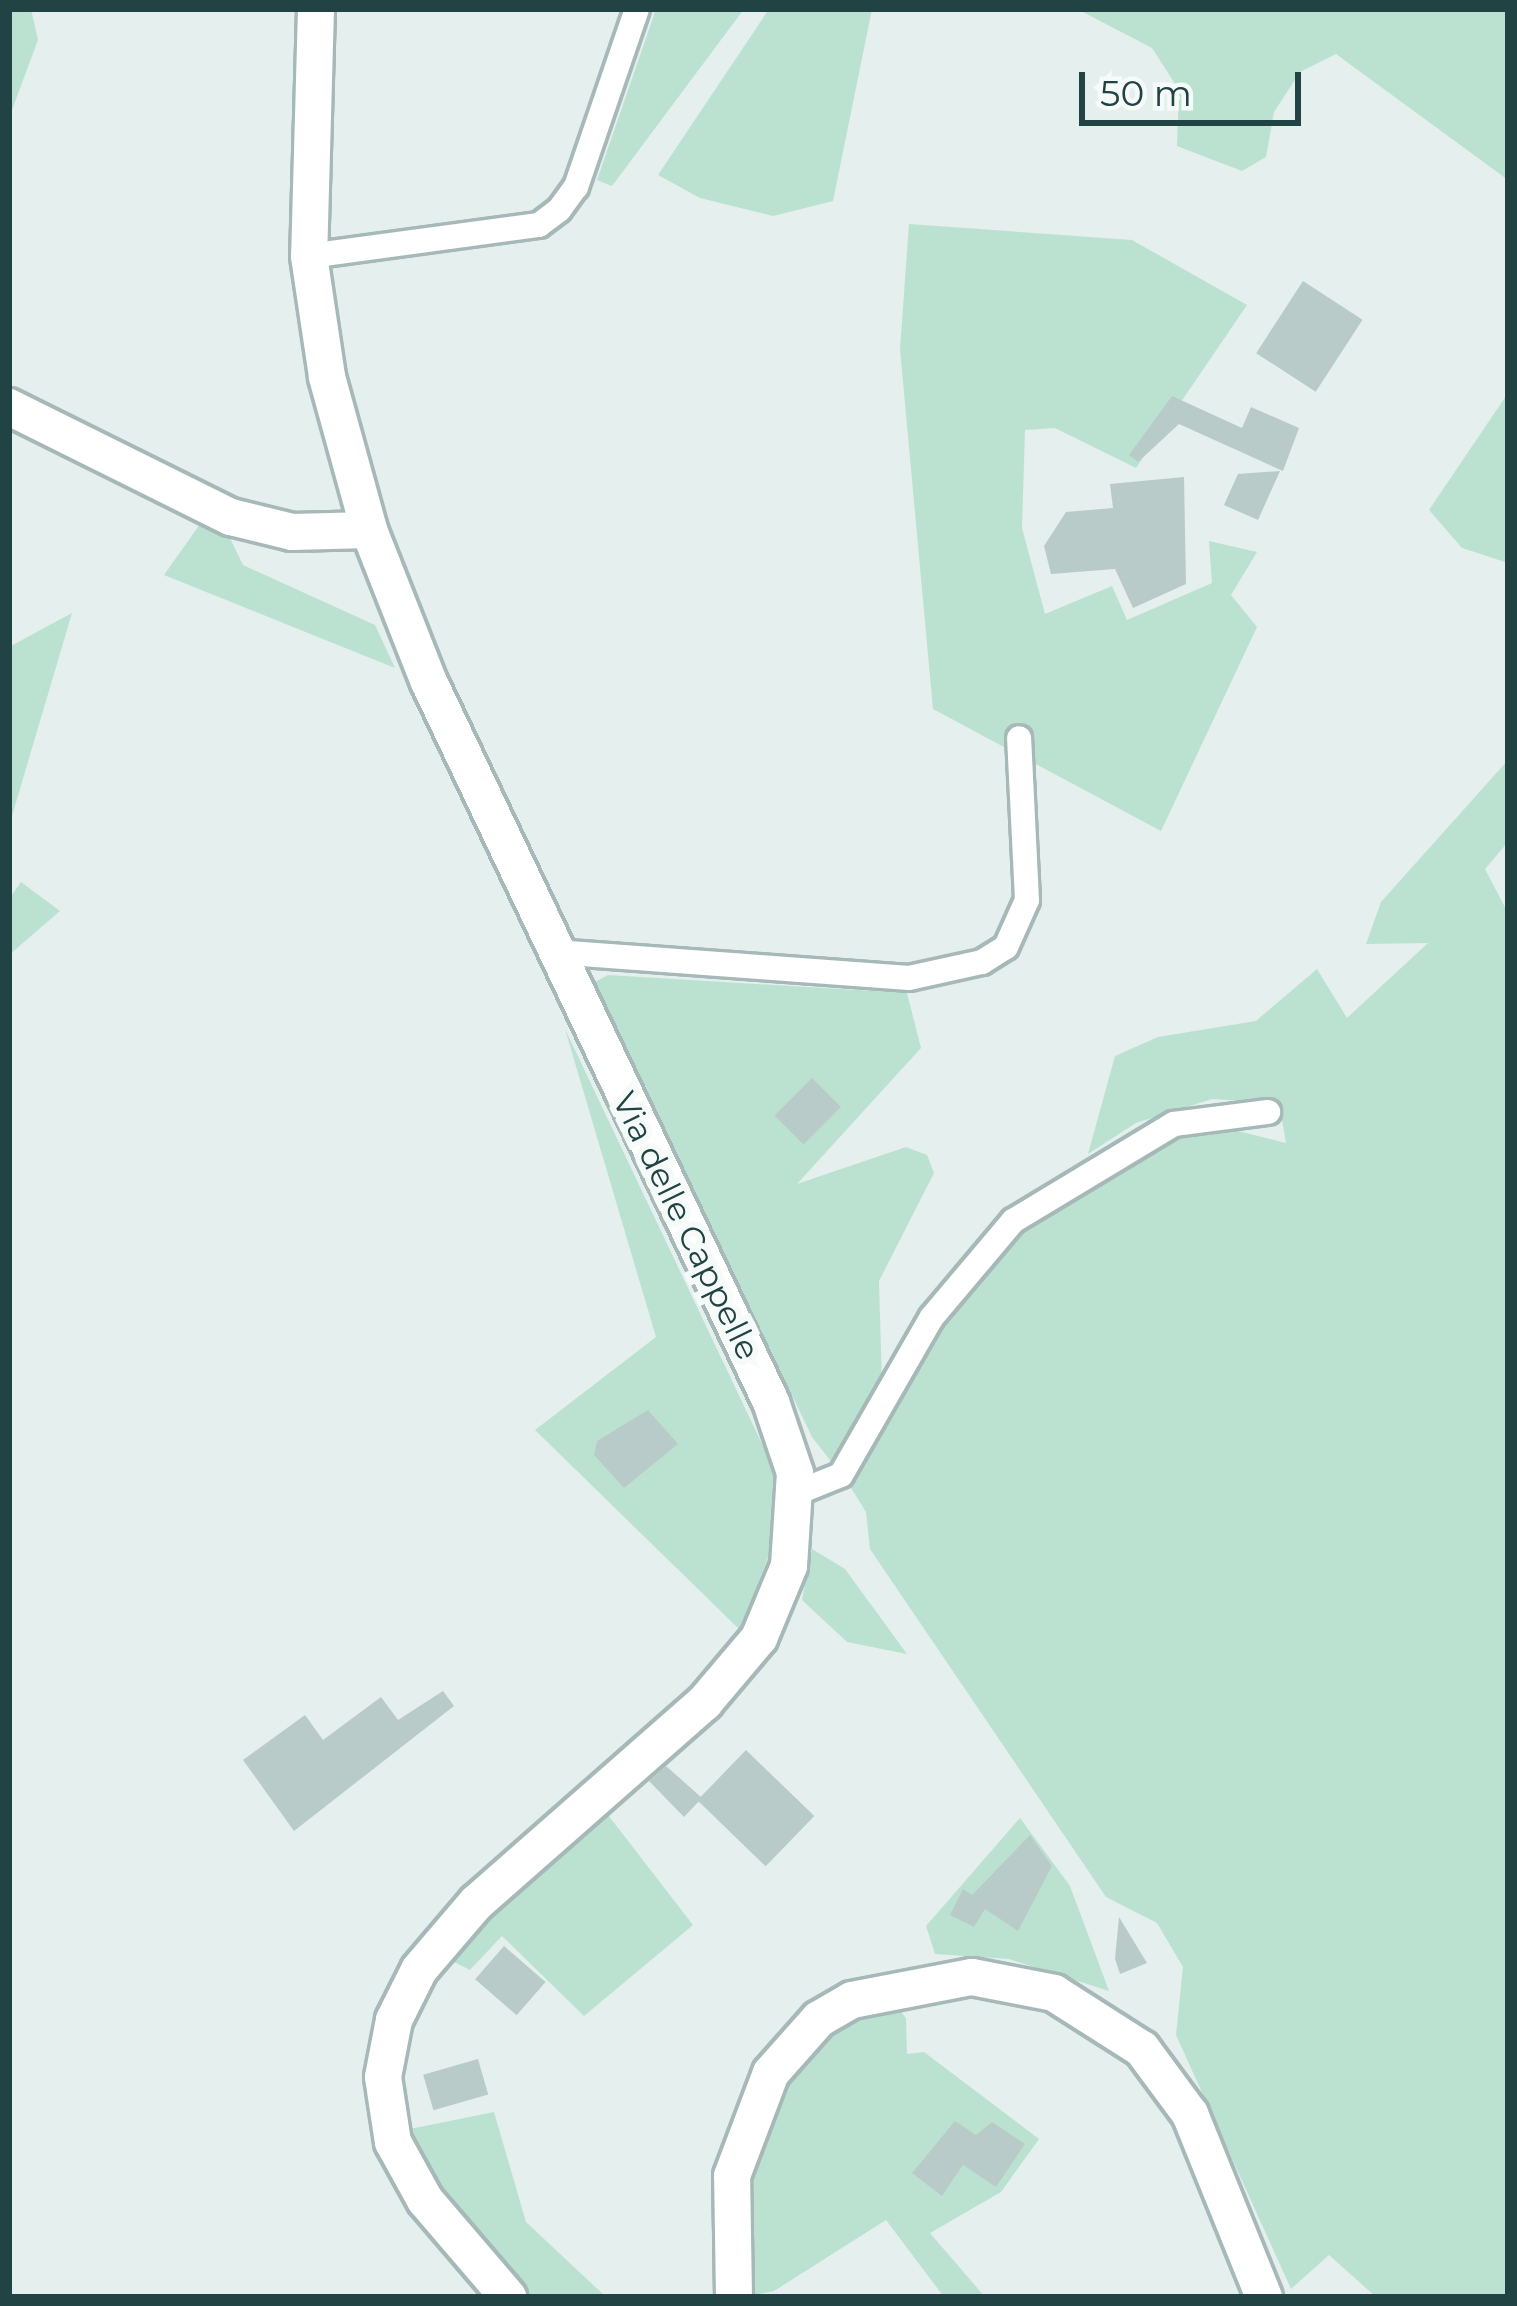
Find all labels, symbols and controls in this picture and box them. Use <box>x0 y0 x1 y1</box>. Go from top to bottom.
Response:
scale bar <box>1085 48 1307 122</box>
text: 50 m <box>1100 71 1192 115</box>
street label: Via delle Cappelle <box>604 1086 768 1366</box>

